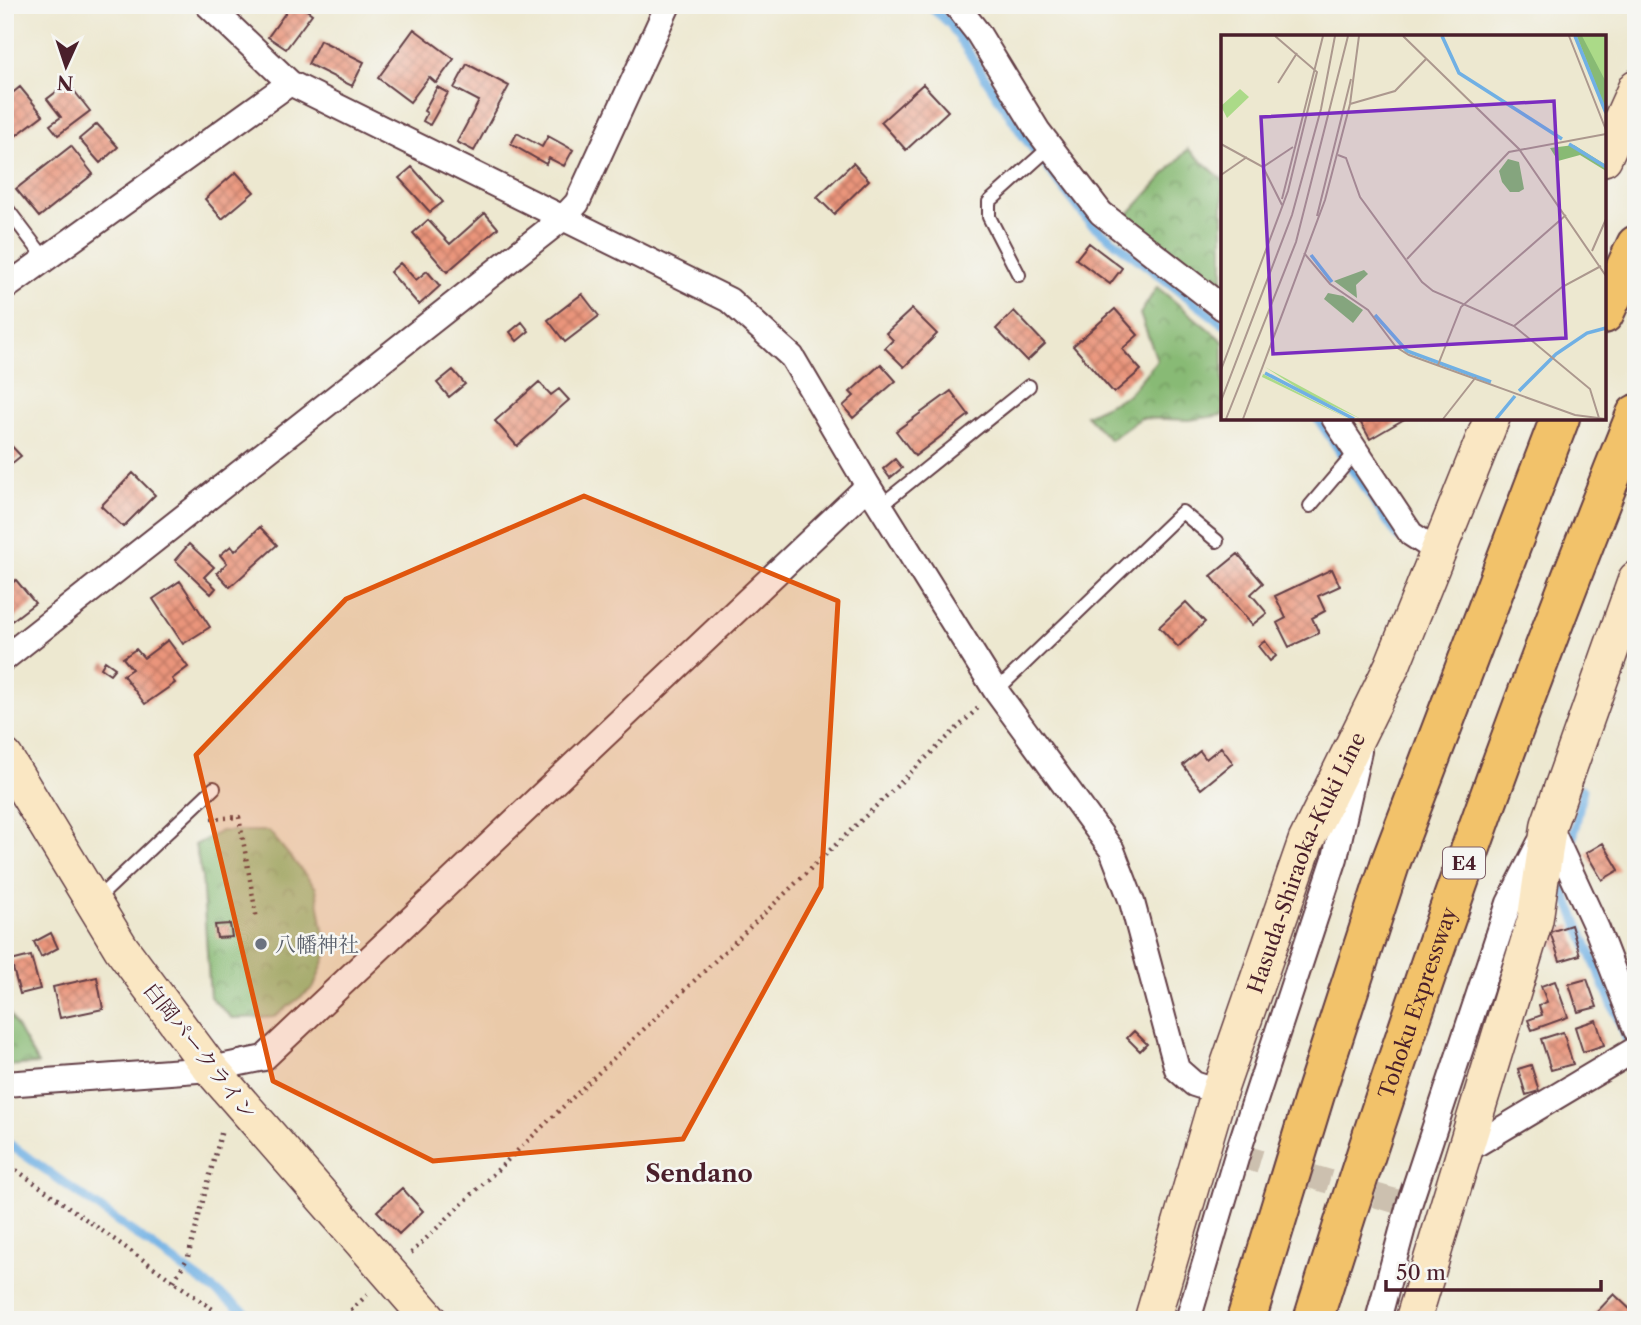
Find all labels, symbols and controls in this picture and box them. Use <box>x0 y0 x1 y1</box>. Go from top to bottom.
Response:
north arrow <box>32 32 102 102</box>
inset map <box>1221 35 1606 420</box>
text: N <box>56 71 74 94</box>
street label: Hasuda-Shiraoka-Kuki Line <box>1242 728 1370 997</box>
road number: E4 <box>1443 848 1485 878</box>
street label: Tohoku Expressway <box>1373 903 1461 1101</box>
place label: 八幡神社 <box>275 932 359 957</box>
marker: 八幡神社 <box>253 936 269 952</box>
street label: 白岡パークライン <box>139 977 261 1125</box>
district label: Sendano <box>645 1159 753 1188</box>
scale bar <box>1386 1248 1601 1292</box>
text: 50 m <box>1396 1260 1446 1285</box>

